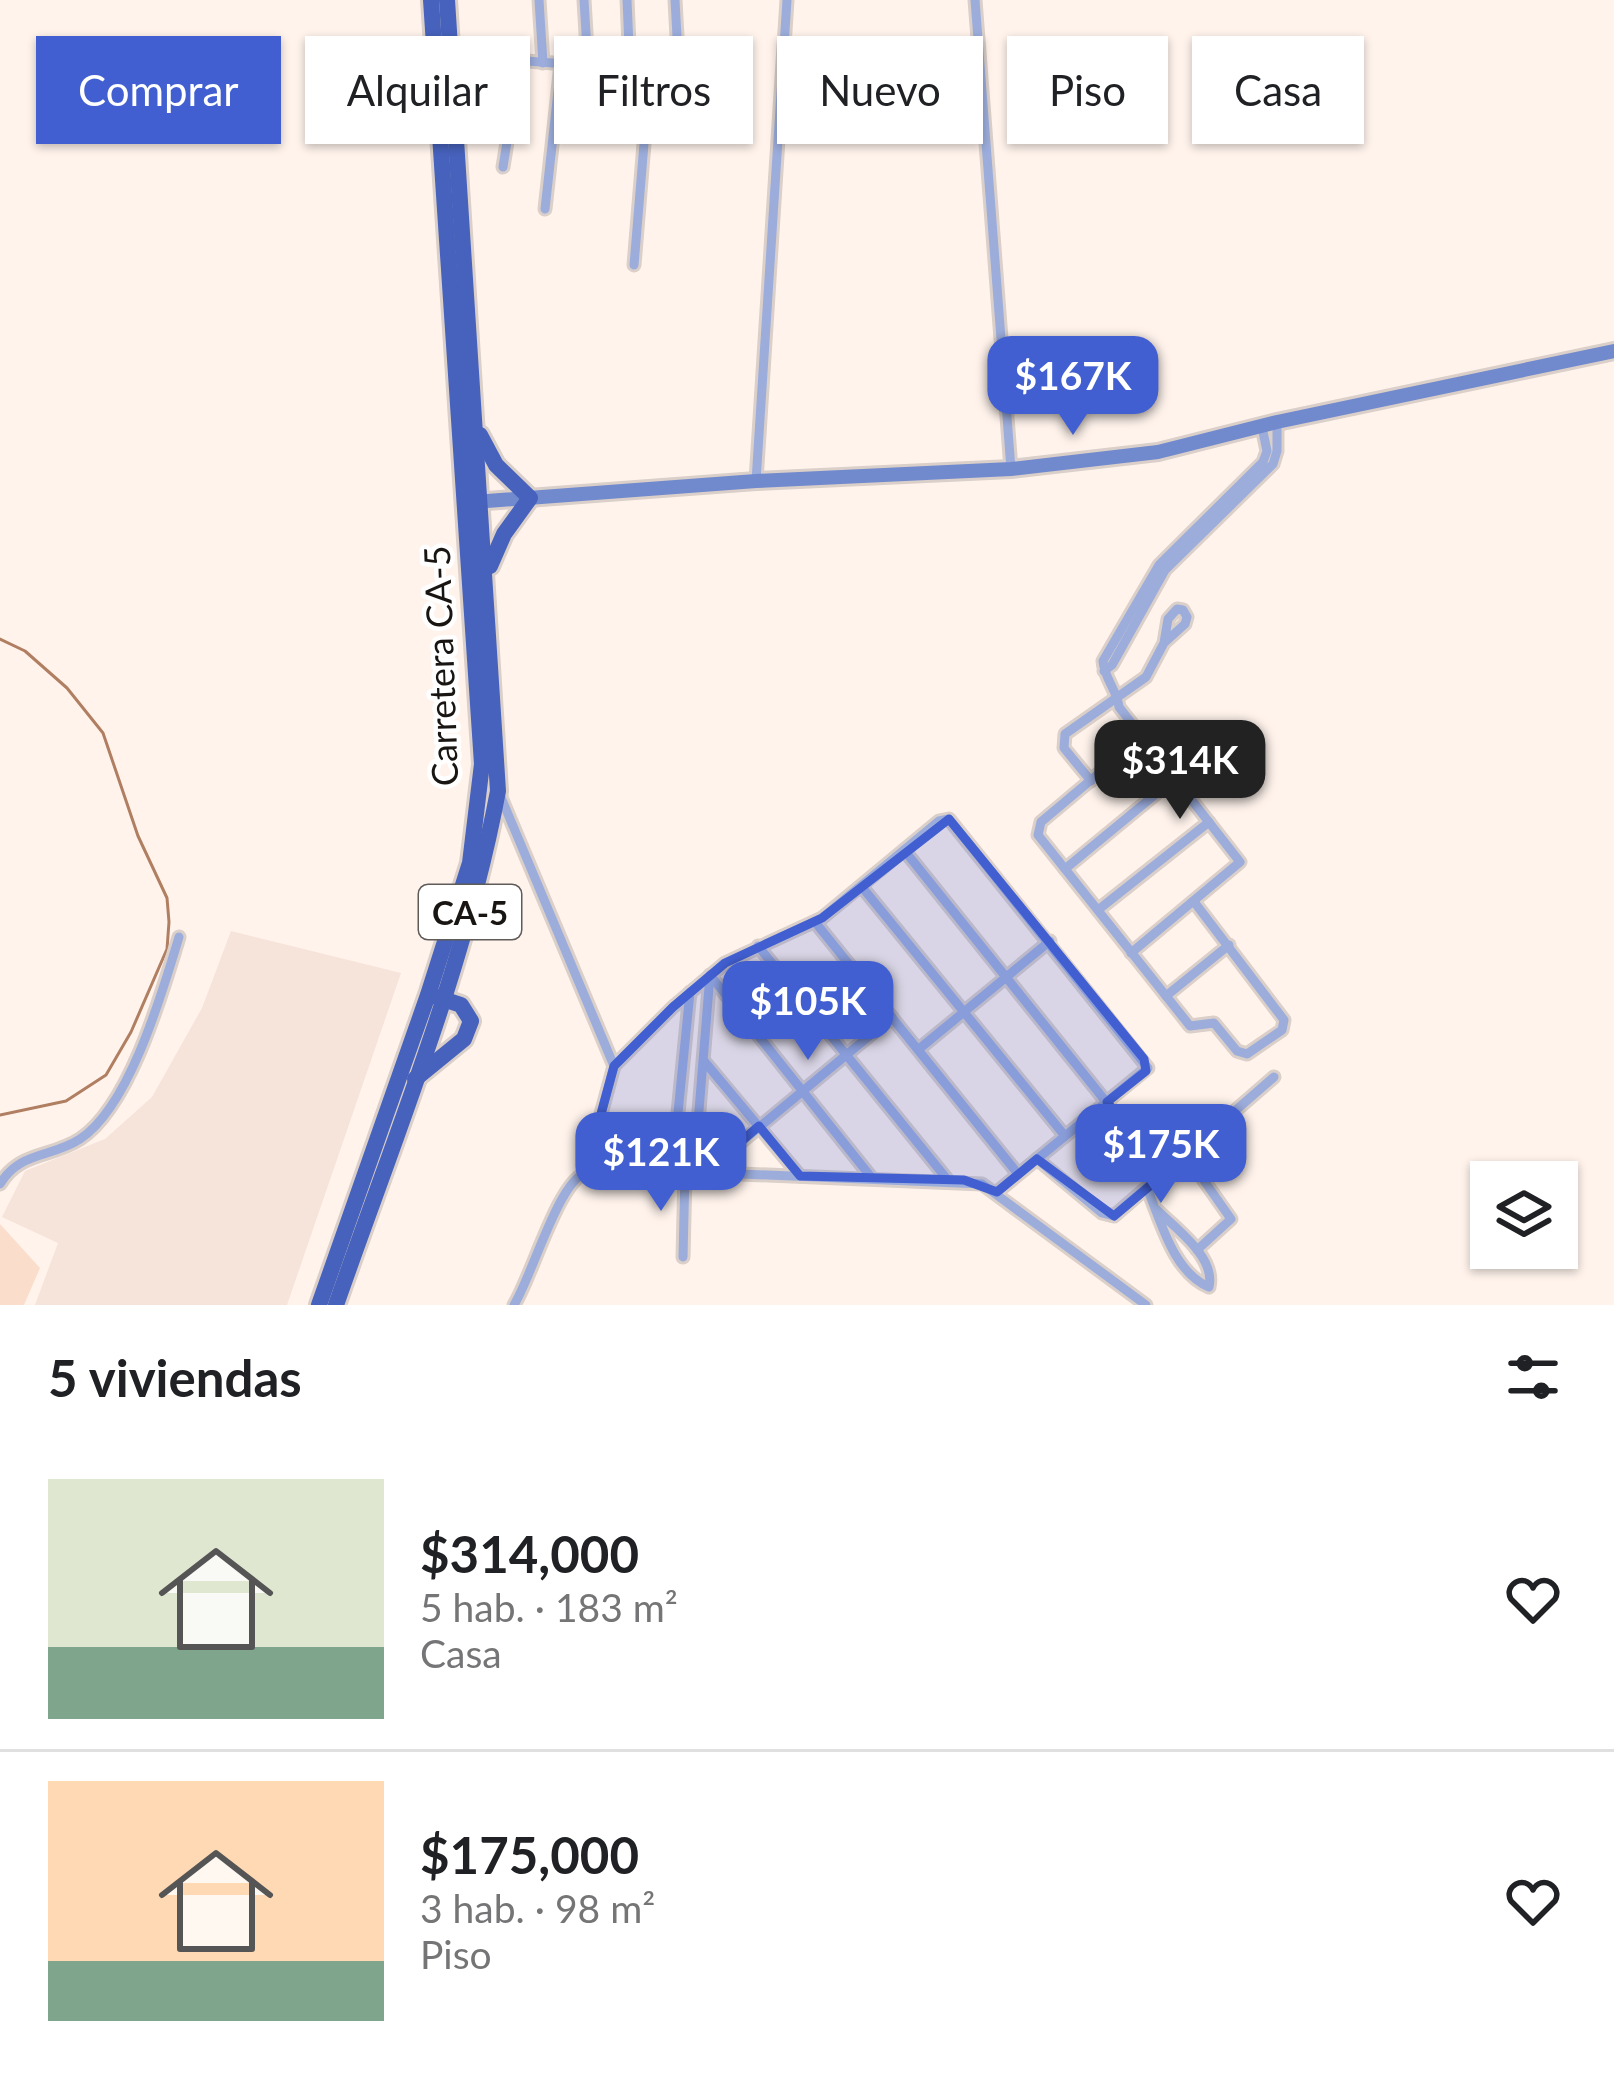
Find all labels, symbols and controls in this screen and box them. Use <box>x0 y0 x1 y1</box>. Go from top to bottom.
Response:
chip: Comprar <box>36 36 281 144</box>
chip: Alquilar <box>305 36 530 144</box>
chip: Filtros <box>554 36 753 144</box>
chip: Nuevo <box>777 36 983 144</box>
chip: Piso <box>1007 36 1168 144</box>
chip: Casa <box>1192 36 1364 144</box>
pin: $167K <box>989 336 1157 438</box>
text: $167K <box>1014 352 1132 398</box>
street label: Carretera CA-5 <box>414 545 466 787</box>
pin: $314K <box>1096 720 1264 822</box>
text: $314K <box>1121 736 1239 782</box>
road number: CA-5 <box>419 885 521 939</box>
pin: $105K <box>724 961 892 1063</box>
text: $105K <box>749 977 867 1023</box>
pin: $175K <box>1077 1104 1245 1206</box>
pin: $121K <box>577 1112 745 1214</box>
text: $175K <box>1102 1120 1220 1166</box>
text: $121K <box>602 1128 720 1174</box>
map controls <box>1470 1161 1578 1269</box>
button: layers <box>1470 1161 1578 1269</box>
icon: filters <box>1500 1344 1566 1410</box>
text: 5 viviendas <box>48 1347 302 1408</box>
text: $314,000 <box>420 1523 639 1584</box>
icon: home <box>144 1527 288 1671</box>
icon: heart <box>1500 1566 1566 1632</box>
text: 5 hab. · 183 m² <box>420 1584 678 1630</box>
text: Casa <box>420 1630 502 1676</box>
text: $175,000 <box>420 1824 639 1885</box>
icon: home <box>144 1829 288 1973</box>
icon: heart <box>1500 1868 1566 1934</box>
text: 3 hab. · 98 m² <box>420 1885 655 1931</box>
text: Piso <box>420 1931 492 1977</box>

